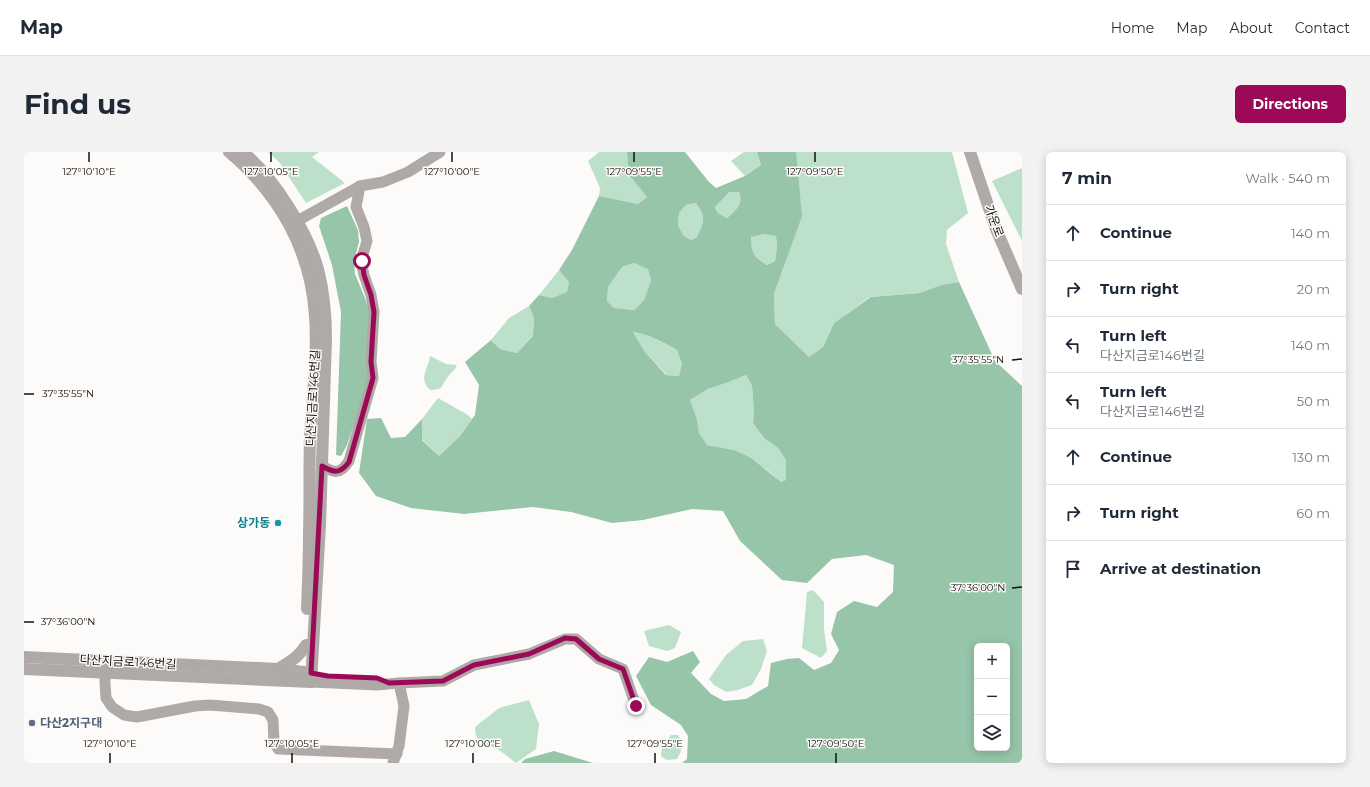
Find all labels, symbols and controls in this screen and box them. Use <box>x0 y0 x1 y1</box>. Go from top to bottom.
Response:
text: Map <box>20 16 63 39</box>
text: Home <box>1111 19 1154 37</box>
text: Map <box>1176 19 1207 37</box>
text: About <box>1229 19 1273 37</box>
text: Contact <box>1295 19 1350 37</box>
button: Directions <box>1235 85 1346 123</box>
text: Find us <box>24 87 131 121</box>
text: 127°10'10"E <box>62 165 116 178</box>
text: 127°10'05"E <box>244 165 299 178</box>
text: 127°10'00"E <box>424 165 480 178</box>
text: 127°09'55"E <box>606 165 662 178</box>
text: 127°09'50"E <box>786 165 844 178</box>
text: 7 min <box>1062 168 1112 188</box>
text: Walk · 540 m <box>1245 170 1330 186</box>
street label: 가운로 <box>982 203 1007 239</box>
icon: ahead <box>1062 222 1084 244</box>
text: Continue <box>1100 223 1172 242</box>
text: 140 m <box>1291 225 1330 241</box>
route start <box>353 252 371 270</box>
icon: right <box>1062 278 1084 300</box>
text: Turn right <box>1100 279 1179 298</box>
text: 20 m <box>1297 281 1330 297</box>
text: Turn left <box>1100 326 1167 345</box>
icon: left <box>1062 334 1084 356</box>
text: 140 m <box>1291 337 1330 353</box>
text: 다산지금로146번길 <box>1100 347 1205 363</box>
street label: 다산지금로146번길 <box>302 349 323 447</box>
text: 37°35'55"N <box>952 353 1004 366</box>
text: Turn left <box>1100 382 1167 401</box>
text: 37°35'55"N <box>42 387 94 400</box>
icon: left <box>1062 390 1084 412</box>
text: 50 m <box>1297 393 1330 409</box>
text: 다산지금로146번길 <box>1100 403 1205 419</box>
icon: ahead <box>1062 446 1084 468</box>
text: Continue <box>1100 447 1172 466</box>
text: 130 m <box>1292 449 1330 465</box>
icon: right <box>1062 502 1084 524</box>
text: Turn right <box>1100 503 1179 522</box>
text: 60 m <box>1296 505 1330 521</box>
place label: 상가동 <box>237 515 270 530</box>
marker: 상가동 <box>273 518 283 528</box>
icon: arrive <box>1062 558 1084 580</box>
text: Arrive at destination <box>1100 559 1261 578</box>
text: 37°36'00"N <box>951 581 1005 594</box>
text: 37°36'00"N <box>41 615 95 628</box>
map controls <box>974 643 1010 751</box>
button: + <box>974 643 1010 679</box>
street label: 다산지금로146번길 <box>79 651 177 672</box>
button: − <box>974 679 1010 715</box>
route end <box>627 697 645 715</box>
place label: 다산2지구대 <box>40 715 102 730</box>
button: layers <box>974 715 1010 751</box>
marker: 다산2지구대 <box>27 718 37 728</box>
text: 127°10'10"E <box>83 737 137 750</box>
text: 127°10'05"E <box>265 737 320 750</box>
text: 127°10'00"E <box>445 737 501 750</box>
text: 127°09'55"E <box>627 737 683 750</box>
text: 127°09'50"E <box>807 737 865 750</box>

